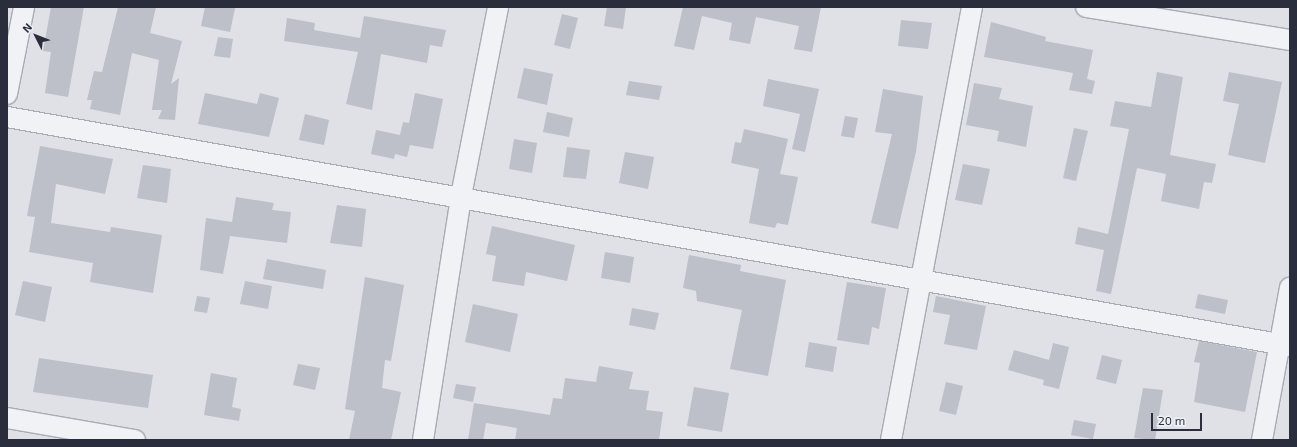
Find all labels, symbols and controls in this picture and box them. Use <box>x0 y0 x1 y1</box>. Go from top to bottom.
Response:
north arrow <box>16 16 56 56</box>
text: N <box>19 20 34 35</box>
scale bar <box>1153 405 1204 431</box>
text: 20 m <box>1158 413 1185 427</box>

